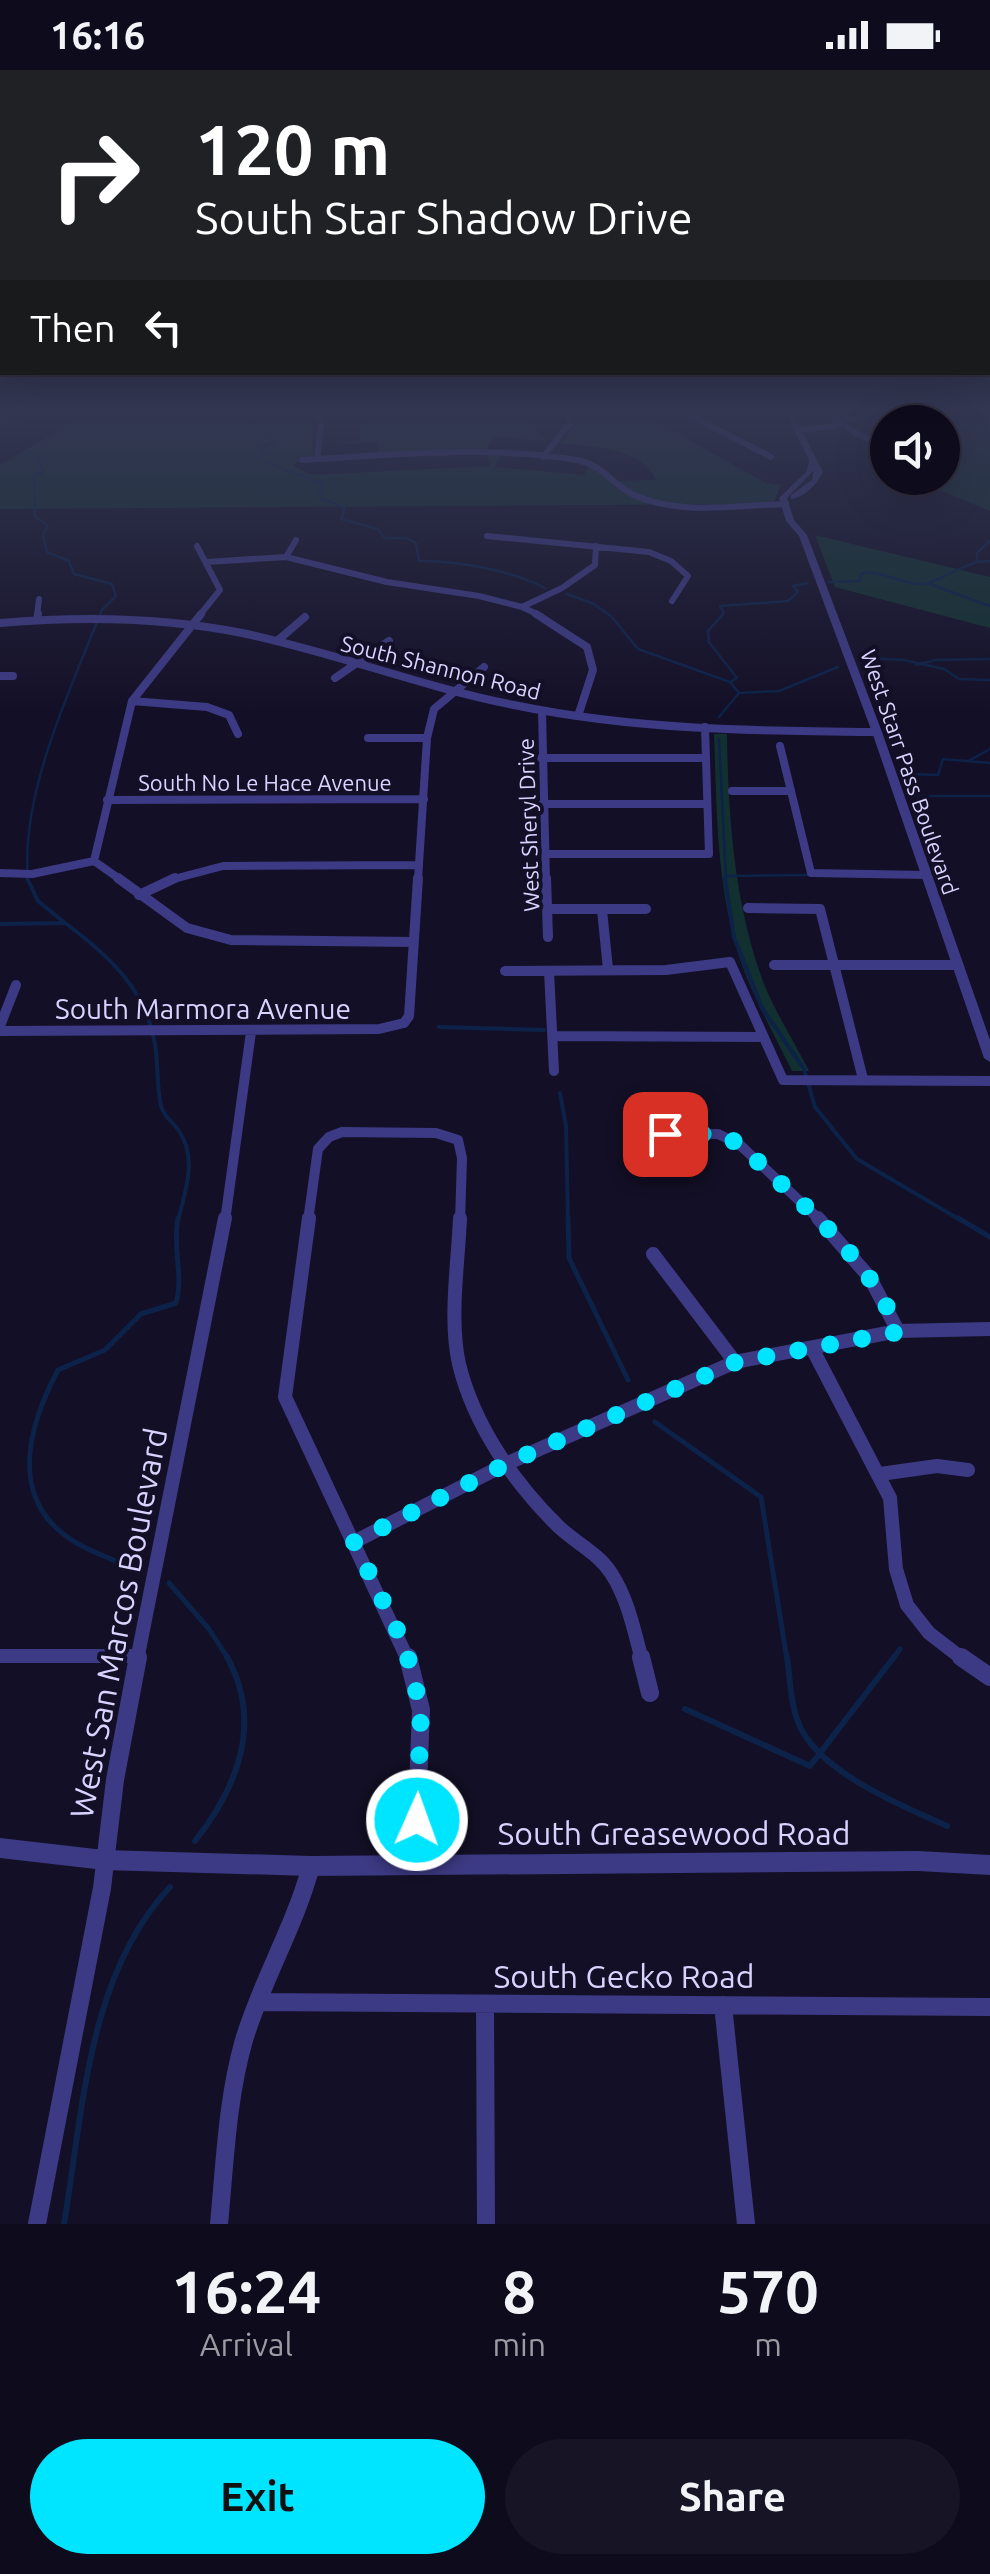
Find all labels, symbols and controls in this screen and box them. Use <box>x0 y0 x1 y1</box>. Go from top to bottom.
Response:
text: 16:16 <box>50 14 145 56</box>
icon: right <box>30 110 160 240</box>
text: 120 m <box>195 110 390 188</box>
text: South Star Shadow Drive <box>195 192 693 243</box>
icon: left <box>136 300 191 355</box>
text: Then <box>30 307 116 349</box>
map controls <box>870 405 960 495</box>
button: sound <box>870 405 960 495</box>
street label: South Shannon Road <box>339 630 543 704</box>
street label: West Starr Pass Boulevard <box>856 646 964 898</box>
street label: West Sheryl Drive <box>512 738 544 912</box>
street label: South No Le Hace Avenue <box>138 770 392 795</box>
street label: South Marmora Avenue <box>55 993 351 1024</box>
pin <box>623 1092 708 1177</box>
icon: arrive <box>638 1107 693 1162</box>
street label: West San Marcos Boulevard <box>62 1425 174 1821</box>
position arrow <box>365 1768 469 1872</box>
street label: South Greasewood Road <box>498 1815 850 1851</box>
street label: South Gecko Road <box>493 1958 755 1994</box>
text: 16:24 <box>171 2257 321 2324</box>
text: 8 <box>502 2257 536 2324</box>
text: 570 <box>717 2257 819 2324</box>
text: Arrival <box>200 2326 293 2362</box>
text: min <box>492 2326 546 2362</box>
text: m <box>754 2326 782 2362</box>
button: Exit <box>30 2439 485 2554</box>
button: Share <box>505 2439 960 2554</box>

